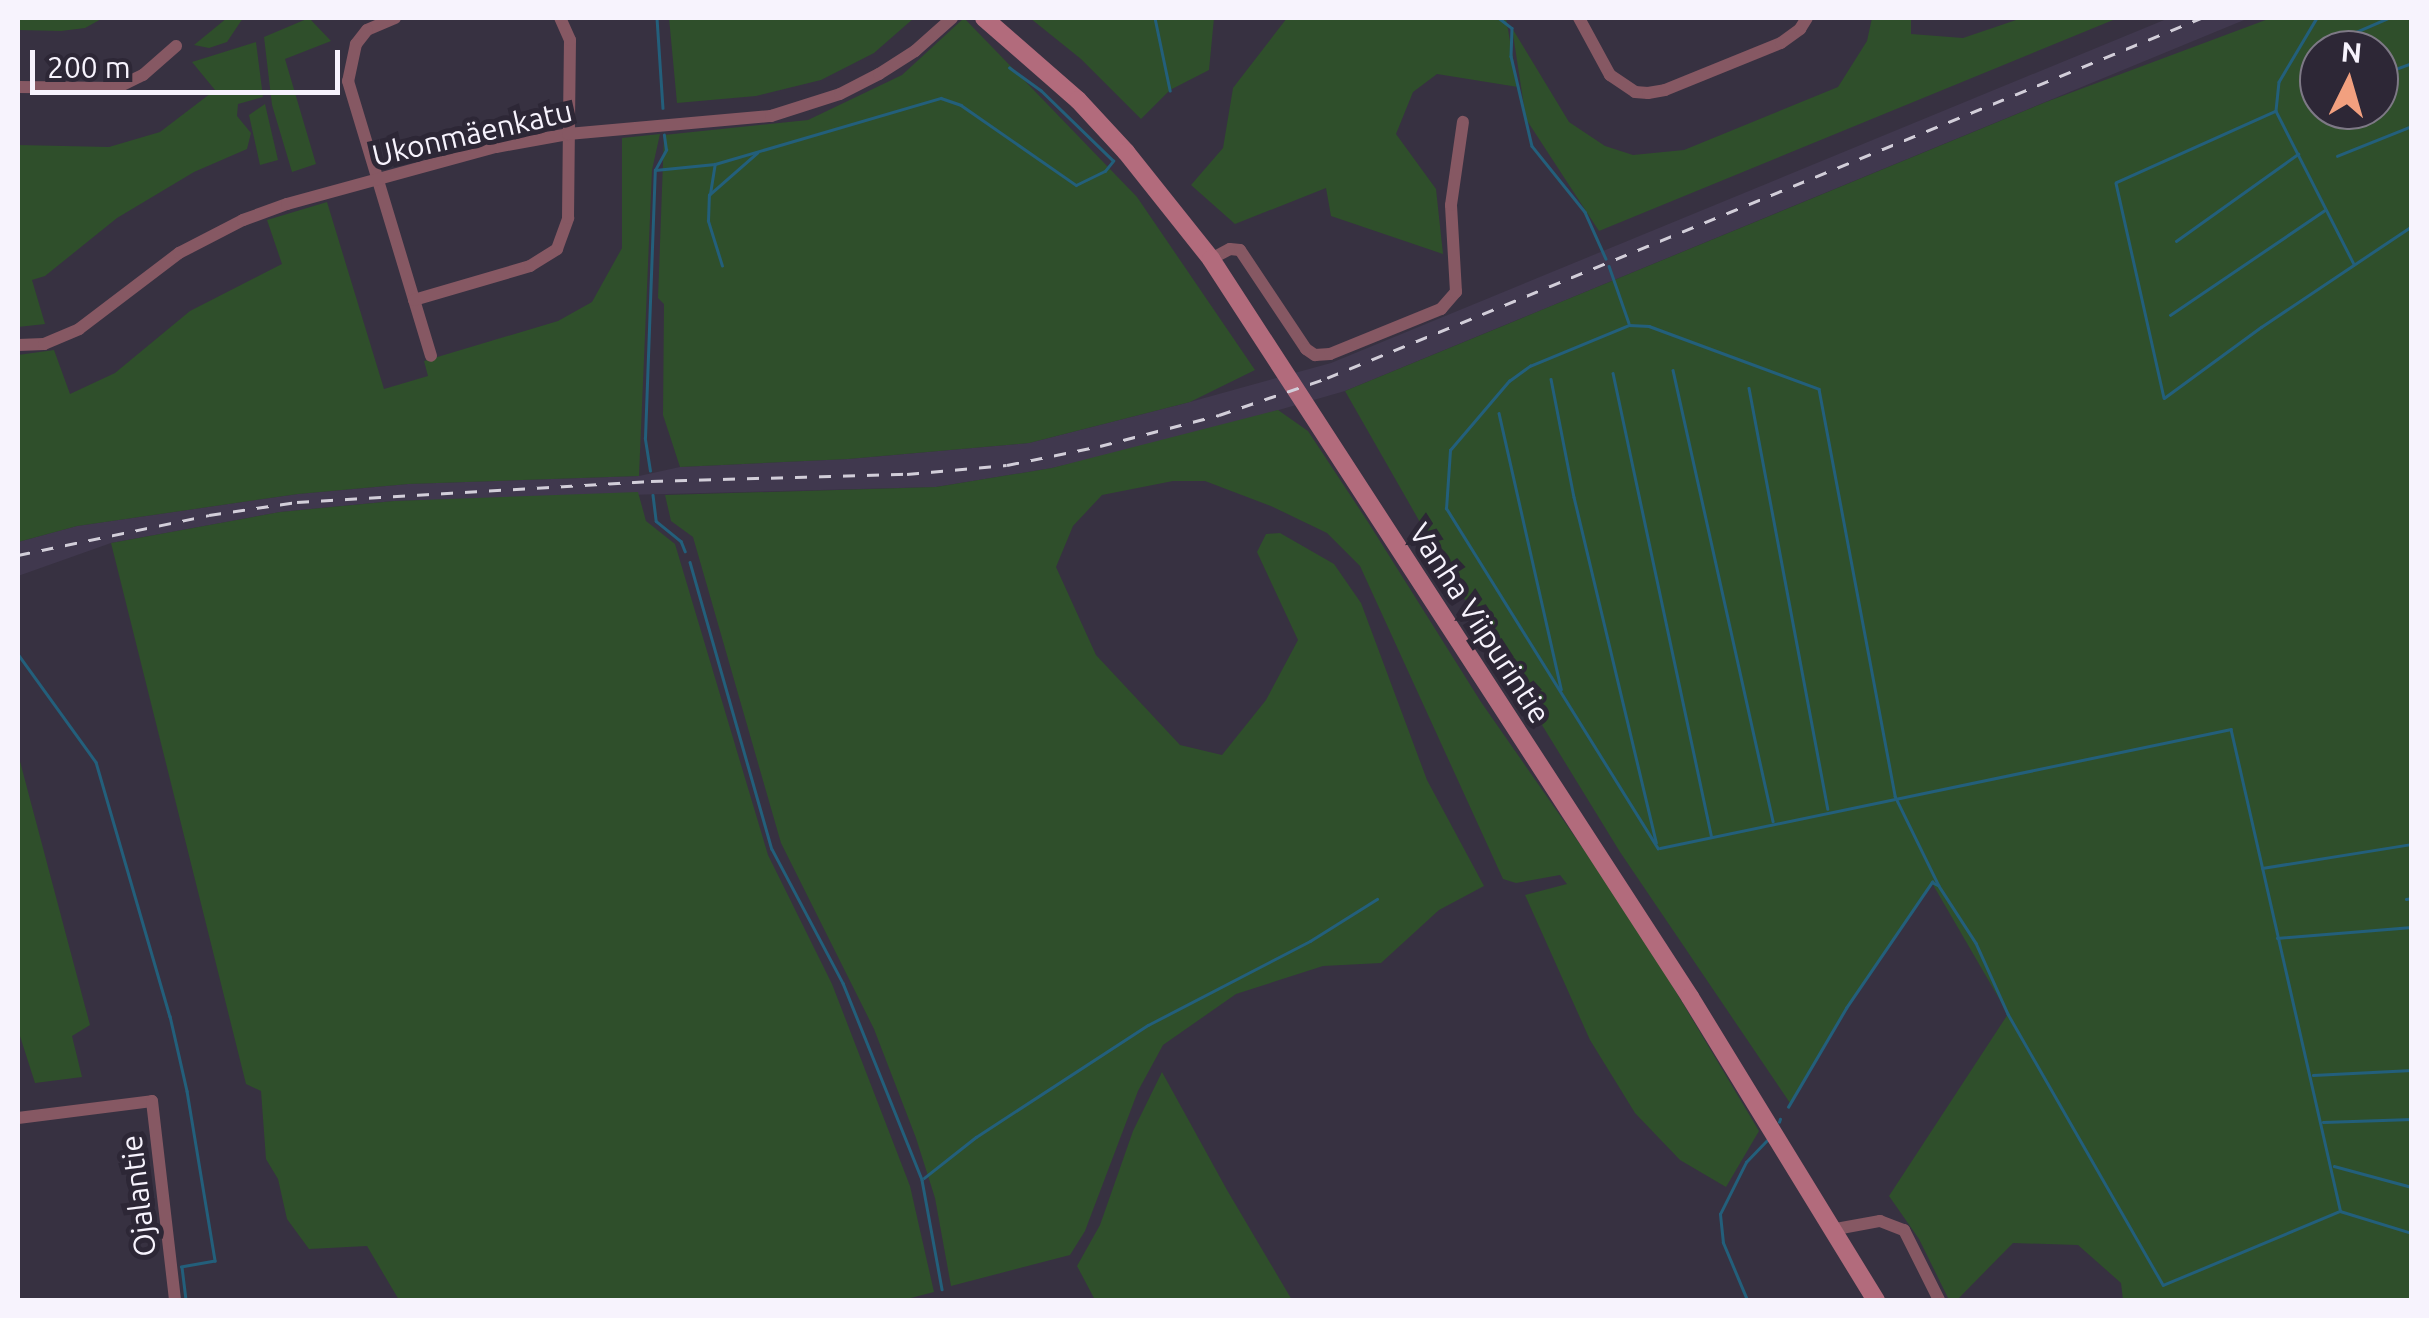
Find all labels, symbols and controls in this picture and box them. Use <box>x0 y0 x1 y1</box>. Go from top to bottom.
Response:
scale bar <box>35 30 345 92</box>
north arrow <box>2299 30 2399 130</box>
text: N <box>2340 35 2363 68</box>
text: 200 m <box>47 50 131 84</box>
street label: Ukonmäenkatu <box>368 92 576 174</box>
street label: Vanha Viipurintie <box>1402 516 1558 730</box>
street label: Ojalantie <box>113 1133 163 1259</box>

